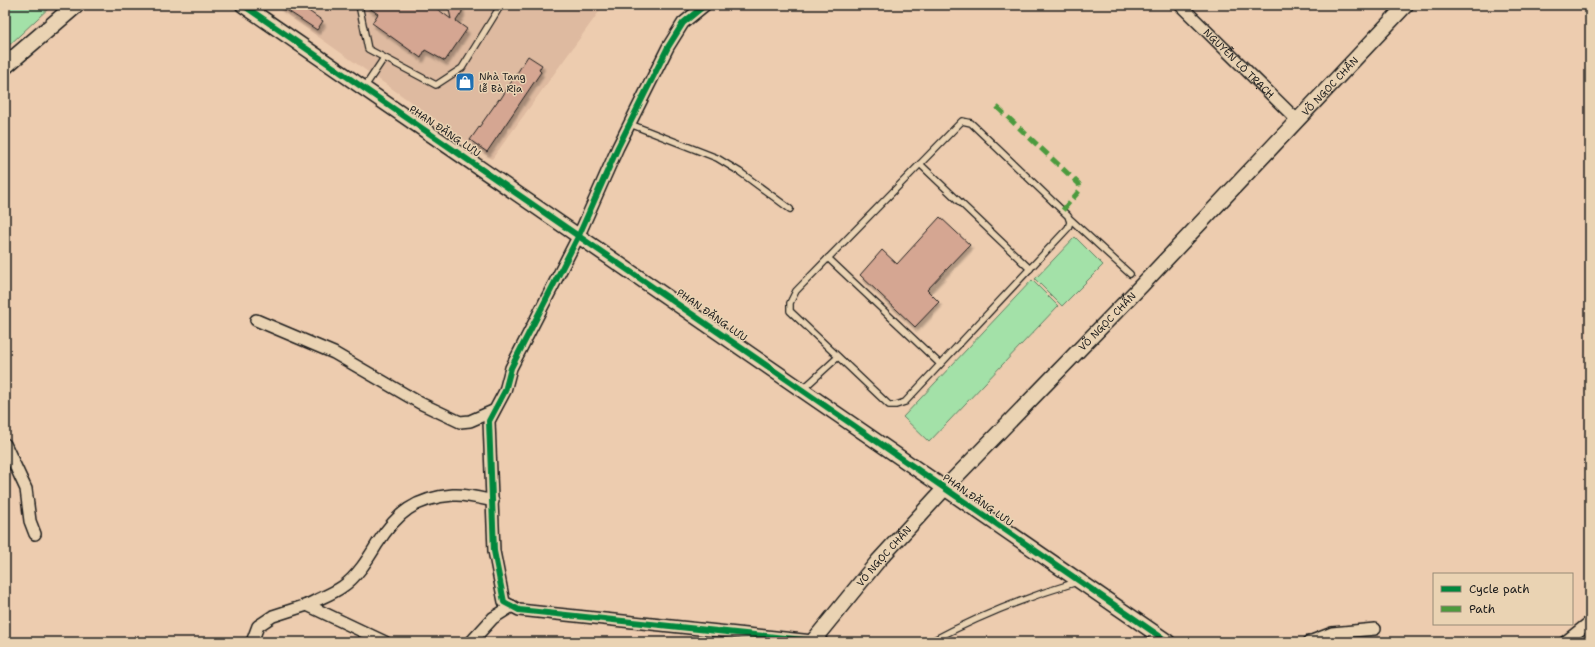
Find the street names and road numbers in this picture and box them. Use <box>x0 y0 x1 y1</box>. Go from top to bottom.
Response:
street label: NGUYỄN LỘ TRẠCH <box>1201 26 1277 101</box>
street label: VÕ NGỌC CHẤN <box>1299 54 1361 118</box>
street label: PHAN ĐĂNG LƯU <box>407 102 483 160</box>
street label: PHAN ĐĂNG LƯU <box>674 286 750 344</box>
street label: VÕ NGỌC CHẤN <box>1075 289 1138 353</box>
street label: PHAN ĐĂNG LƯU <box>940 471 1016 529</box>
street label: VÕ NGỌC CHẤN <box>853 523 914 589</box>

